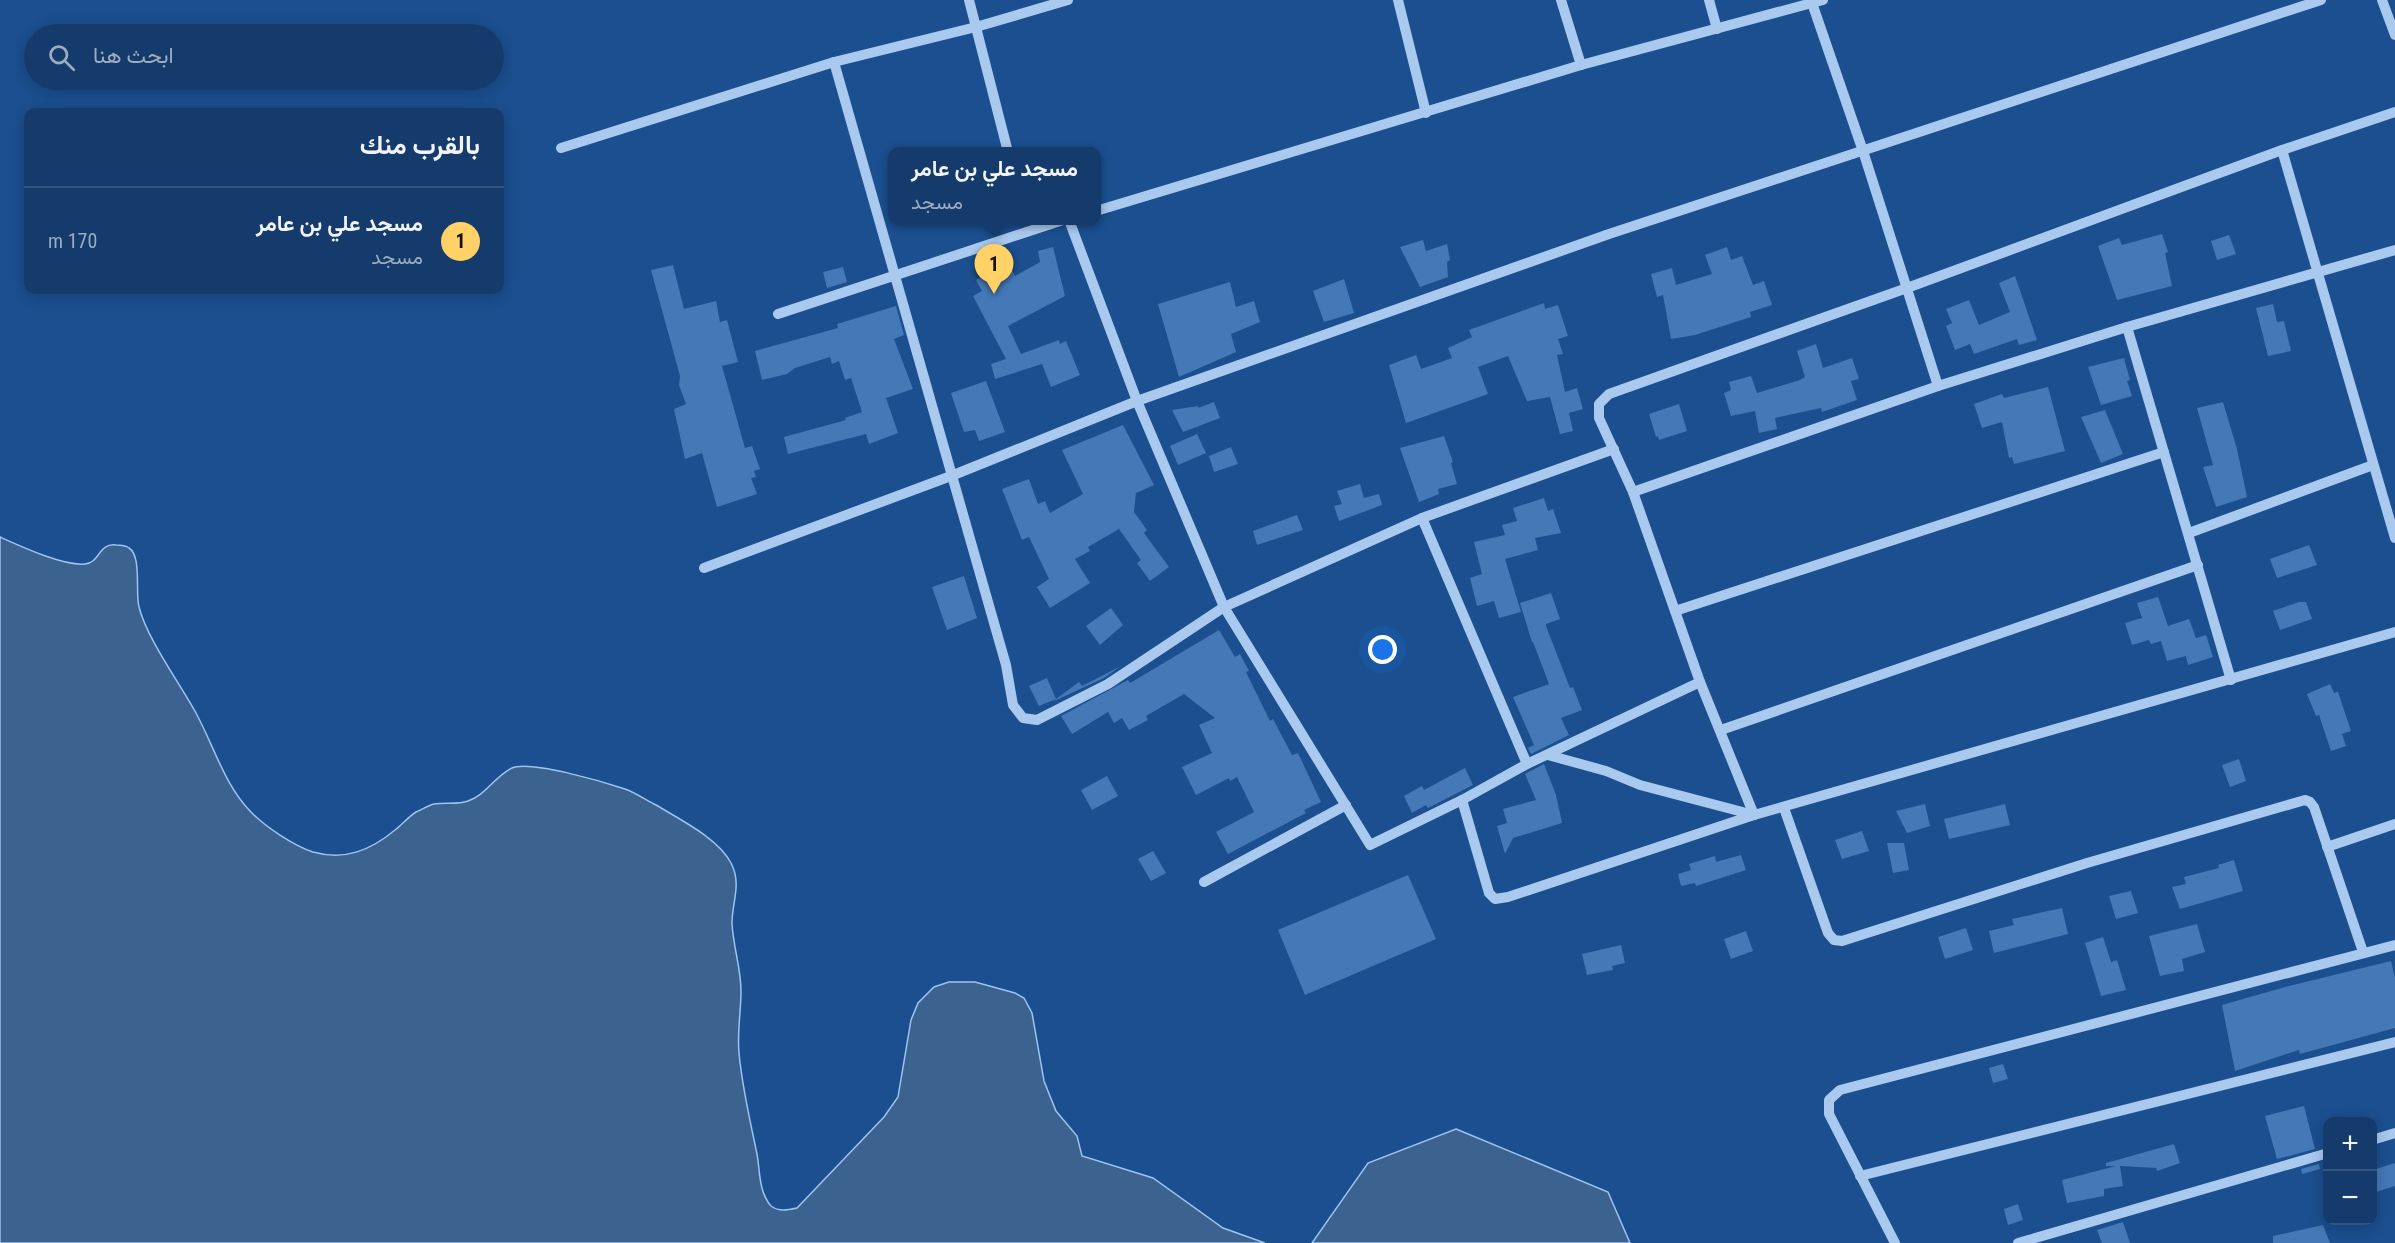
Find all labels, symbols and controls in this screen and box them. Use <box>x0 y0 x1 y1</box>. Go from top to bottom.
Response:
search box <box>24 24 504 90</box>
icon: search <box>45 41 78 74</box>
text: ابحث هنا <box>93 43 174 68</box>
text: بالقرب منك <box>360 130 480 160</box>
popup <box>888 147 1101 225</box>
text: مسجد علي بن عامر <box>911 156 1078 181</box>
text: مسجد <box>911 190 963 214</box>
text: مسجد علي بن عامر <box>256 211 423 236</box>
text: 170 m <box>48 229 97 253</box>
text: 1 <box>455 229 466 253</box>
pin: 1 <box>974 244 1014 294</box>
text: مسجد <box>371 245 423 269</box>
your location <box>1368 635 1397 664</box>
map controls <box>2323 1117 2377 1225</box>
button: + <box>2323 1117 2377 1171</box>
button: − <box>2323 1171 2377 1225</box>

